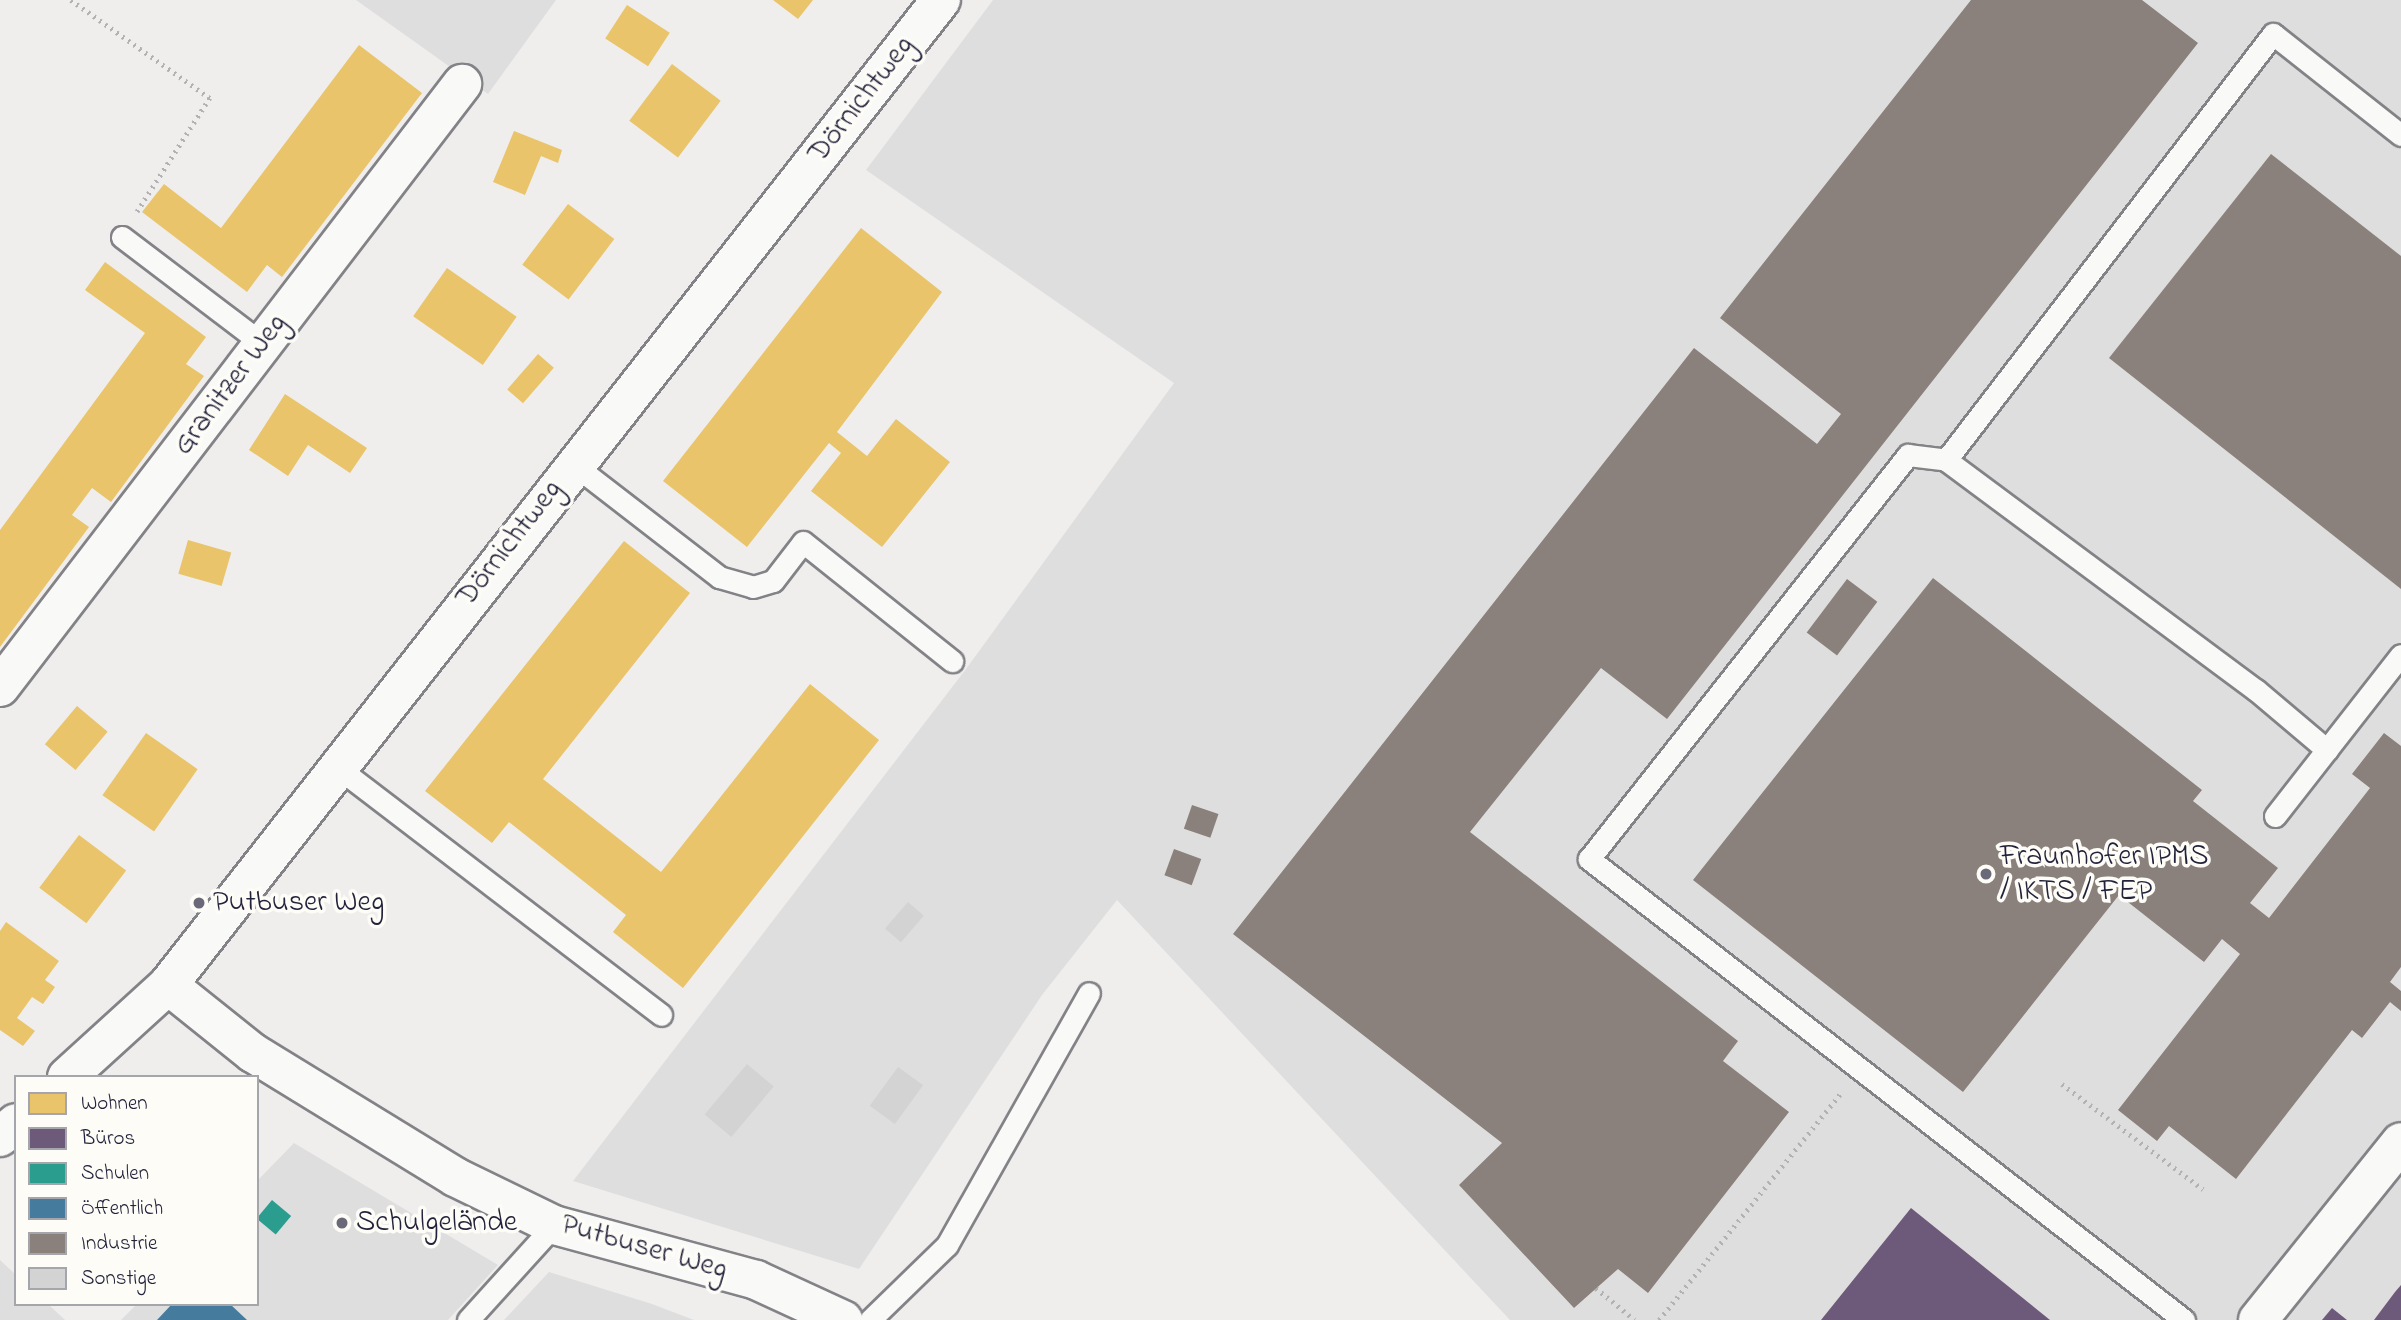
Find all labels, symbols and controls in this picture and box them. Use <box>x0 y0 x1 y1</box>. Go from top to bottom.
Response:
street label: Dörnichtweg <box>801 29 923 171</box>
street label: Granitzer Weg <box>166 307 296 463</box>
street label: Dörnichtweg <box>449 473 571 615</box>
place label: Fraunhofer IPMS / IKTS / FEP <box>2000 839 2208 909</box>
marker: Fraunhofer IPMS / IKTS / FEP <box>1978 866 1994 882</box>
place label: Putbuser Weg <box>213 885 384 921</box>
marker: Putbuser Weg <box>191 895 207 911</box>
legend <box>14 1075 259 1306</box>
text: Wohnen <box>81 1089 148 1119</box>
text: Büros <box>81 1124 135 1154</box>
text: Schulen <box>81 1159 149 1189</box>
text: Öffentlich <box>81 1194 163 1224</box>
place label: Schulgelände <box>356 1205 517 1241</box>
street label: Putbuser Weg <box>557 1207 731 1289</box>
marker: Schulgelände <box>334 1215 350 1231</box>
text: Industrie <box>81 1229 157 1259</box>
text: Sonstige <box>81 1264 156 1294</box>

